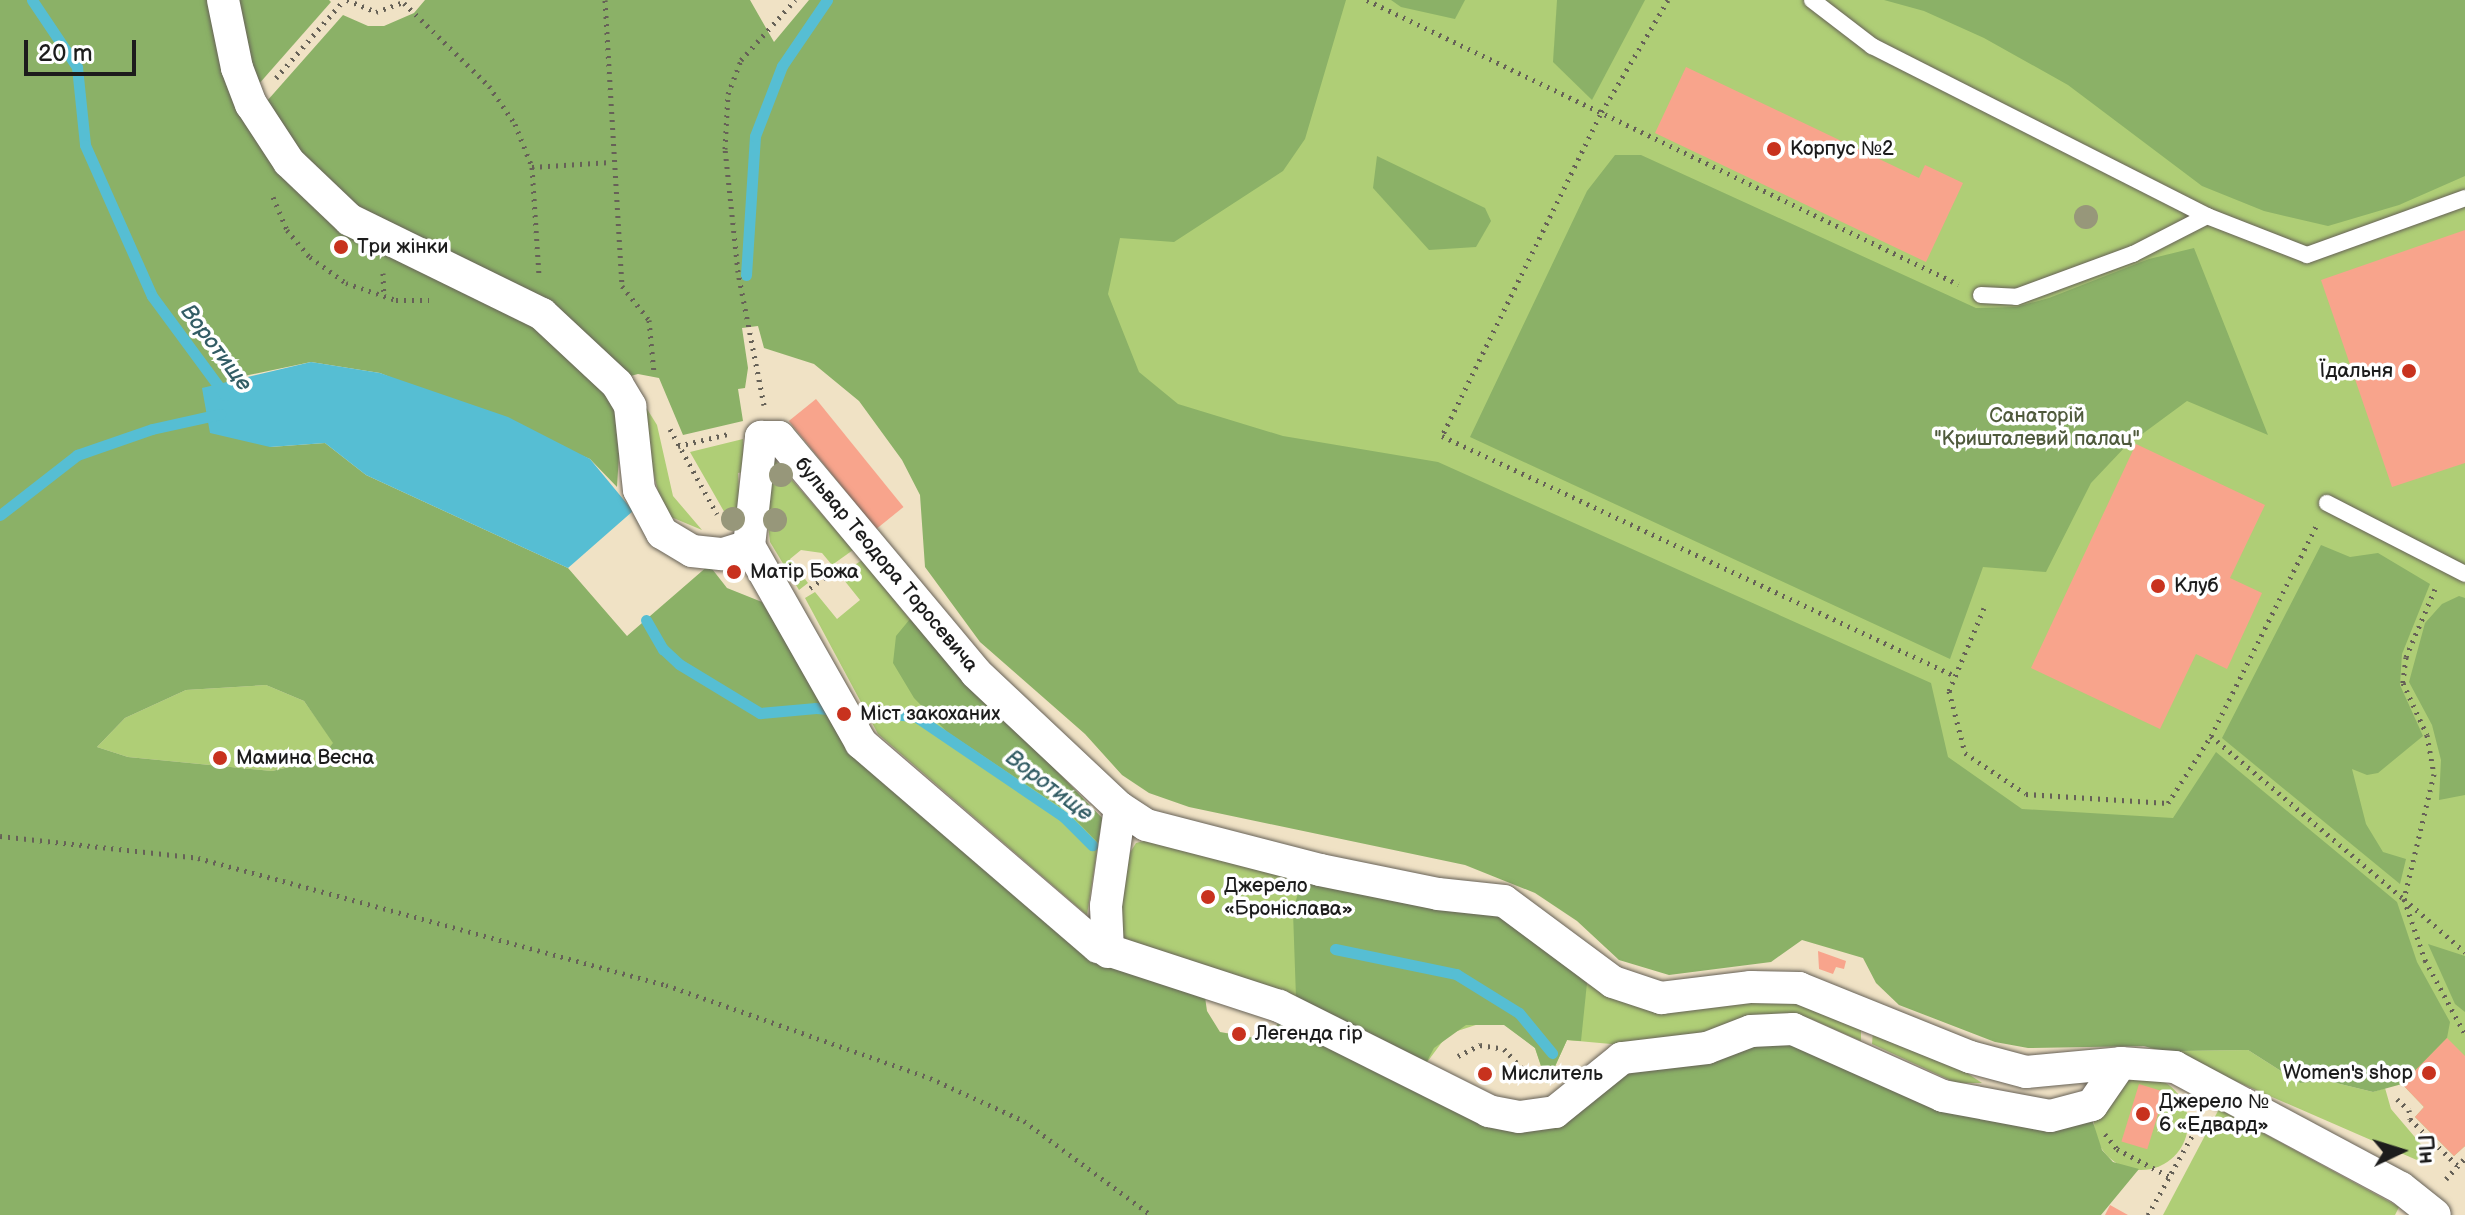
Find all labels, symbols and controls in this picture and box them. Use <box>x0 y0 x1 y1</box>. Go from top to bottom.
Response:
scale bar <box>28 24 140 74</box>
text: 20 m <box>38 39 93 68</box>
place label: Корпус №2 <box>1790 137 1894 161</box>
marker: Корпус №2 <box>1765 140 1783 158</box>
place label: Три жінки <box>357 235 448 259</box>
marker: Три жінки <box>332 238 350 256</box>
water label: Воротище <box>175 299 257 397</box>
place label: Їдальня <box>2319 359 2393 383</box>
marker: Їдальня <box>2400 362 2418 380</box>
park label: Санаторій "Кришталевий палац" <box>1934 405 2140 452</box>
street label: бульвар Теодора Торосевича <box>789 453 983 677</box>
place label: Матір Божа <box>750 560 859 584</box>
marker: Матір Божа <box>725 563 743 581</box>
place label: Клуб <box>2174 574 2218 598</box>
marker: Клуб <box>2149 577 2167 595</box>
place label: Міст закоханих <box>860 702 1000 726</box>
marker: Міст закоханих <box>835 705 853 723</box>
water label: Воротище <box>1000 745 1098 827</box>
place label: Мамина Весна <box>236 746 374 770</box>
marker: Мамина Весна <box>211 749 229 767</box>
place label: Джерело «Броніслава» <box>1224 874 1353 921</box>
marker: Джерело «Броніслава» <box>1199 888 1217 906</box>
place label: Легенда гір <box>1255 1022 1363 1046</box>
marker: Легенда гір <box>1230 1025 1248 1043</box>
place label: Women's shop <box>2283 1061 2413 1085</box>
place label: Мислитель <box>1501 1062 1603 1086</box>
marker: Women's shop <box>2420 1064 2438 1082</box>
marker: Мислитель <box>1476 1065 1494 1083</box>
place label: Джерело № 6 «Едвард» <box>2159 1090 2269 1137</box>
marker: Джерело № 6 «Едвард» <box>2134 1105 2152 1123</box>
north arrow <box>2361 1111 2441 1191</box>
text: Пн <box>2411 1134 2440 1165</box>

